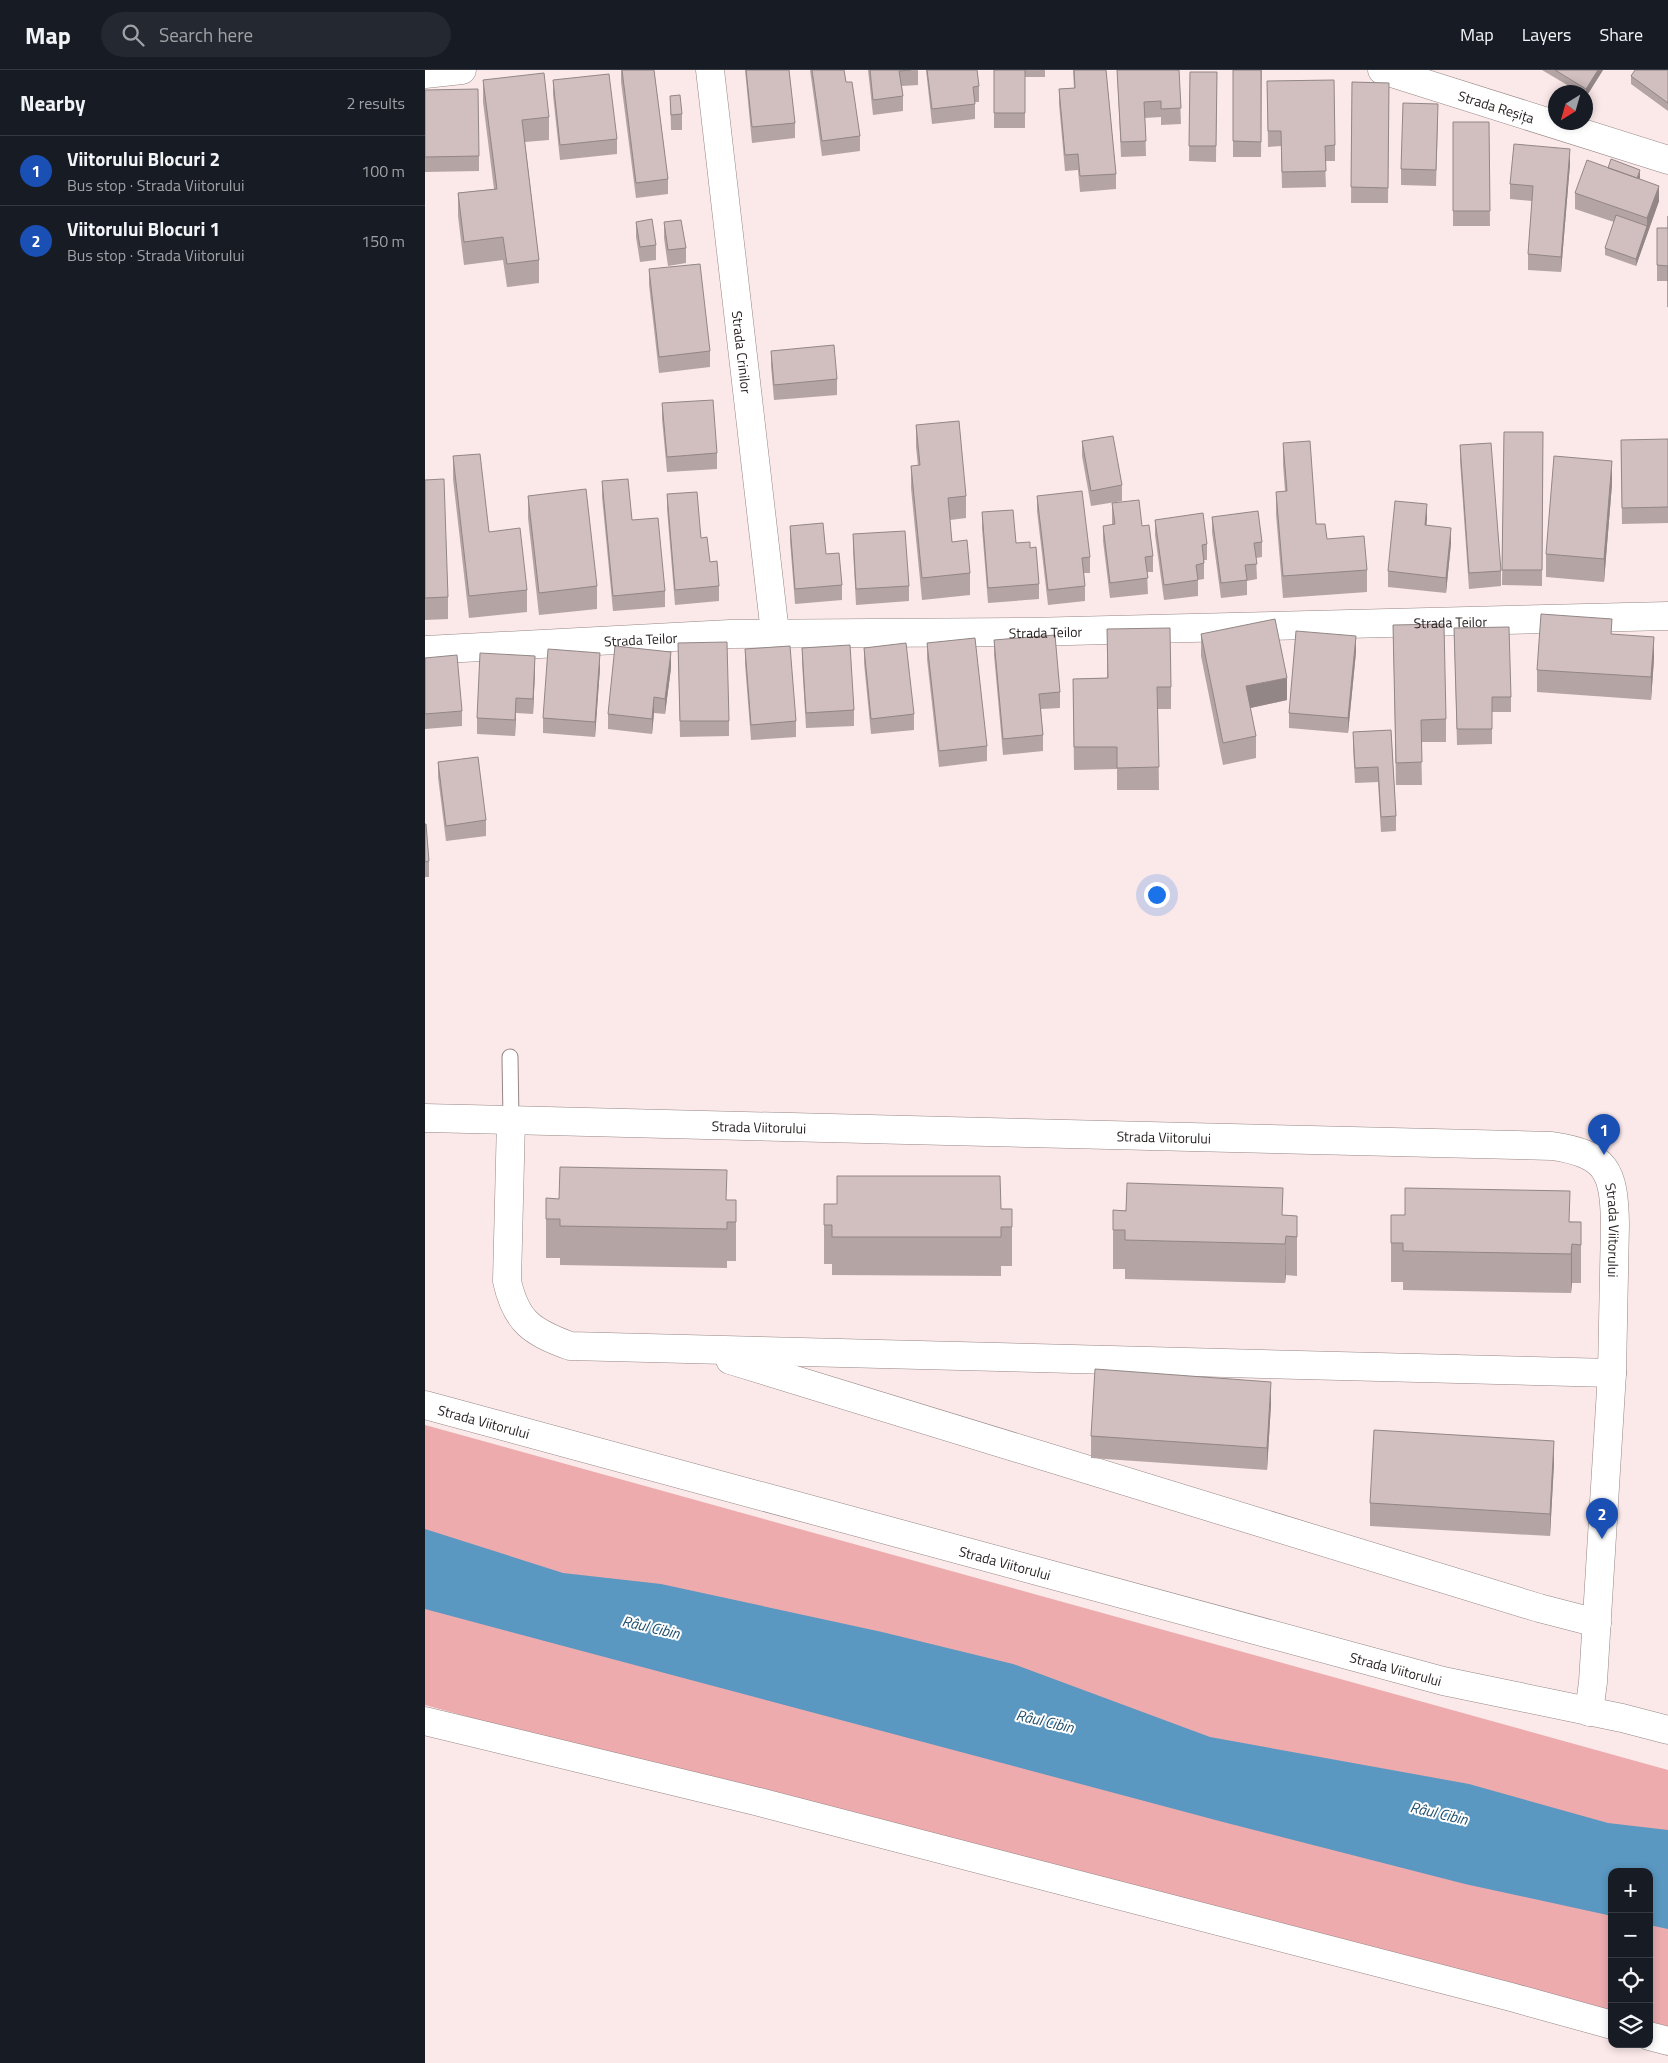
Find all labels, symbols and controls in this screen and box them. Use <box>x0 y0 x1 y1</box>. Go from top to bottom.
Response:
search box <box>101 12 451 57</box>
text: Map <box>25 17 71 53</box>
text: Search here <box>159 20 253 49</box>
icon: search <box>119 21 147 49</box>
text: Map <box>1460 21 1494 48</box>
text: Layers <box>1522 21 1571 48</box>
text: Share <box>1599 21 1643 48</box>
street label: Strada Reșița <box>1456 84 1537 128</box>
north arrow <box>1548 85 1593 130</box>
text: Nearby <box>20 87 85 119</box>
text: 2 results <box>346 91 405 115</box>
text: Viitorului Blocuri 2 <box>67 144 220 173</box>
text: 1 <box>32 159 40 183</box>
text: 100 m <box>361 159 405 183</box>
text: Bus stop · Strada Viitorului <box>67 173 245 197</box>
text: Viitorului Blocuri 1 <box>67 214 220 243</box>
text: 2 <box>32 229 40 253</box>
text: 150 m <box>361 229 405 253</box>
text: Bus stop · Strada Viitorului <box>67 243 245 267</box>
street label: Strada Crinilor <box>727 310 758 395</box>
street label: Strada Teilor <box>1413 610 1488 633</box>
street label: Strada Teilor <box>1009 620 1083 643</box>
street label: Strada Teilor <box>603 626 678 651</box>
your location <box>1144 882 1170 908</box>
pin: 1 <box>1588 1114 1620 1155</box>
street label: Strada Viitorului <box>711 1115 806 1138</box>
street label: Strada Viitorului <box>1116 1125 1211 1148</box>
street label: Strada Viitorului <box>1601 1181 1626 1278</box>
street label: Strada Viitorului <box>436 1398 532 1443</box>
pin: 2 <box>1586 1498 1618 1539</box>
street label: Strada Viitorului <box>957 1540 1053 1585</box>
water label: Râul Cibin <box>620 1609 683 1645</box>
street label: Strada Viitorului <box>1348 1646 1444 1691</box>
water label: Râul Cibin <box>1014 1703 1077 1739</box>
water label: Râul Cibin <box>1408 1795 1471 1831</box>
map controls <box>1608 1868 1653 2048</box>
button: + <box>1608 1868 1653 1913</box>
button: − <box>1608 1913 1653 1958</box>
button: locate <box>1608 1958 1653 2003</box>
button: layers <box>1608 2003 1653 2048</box>

